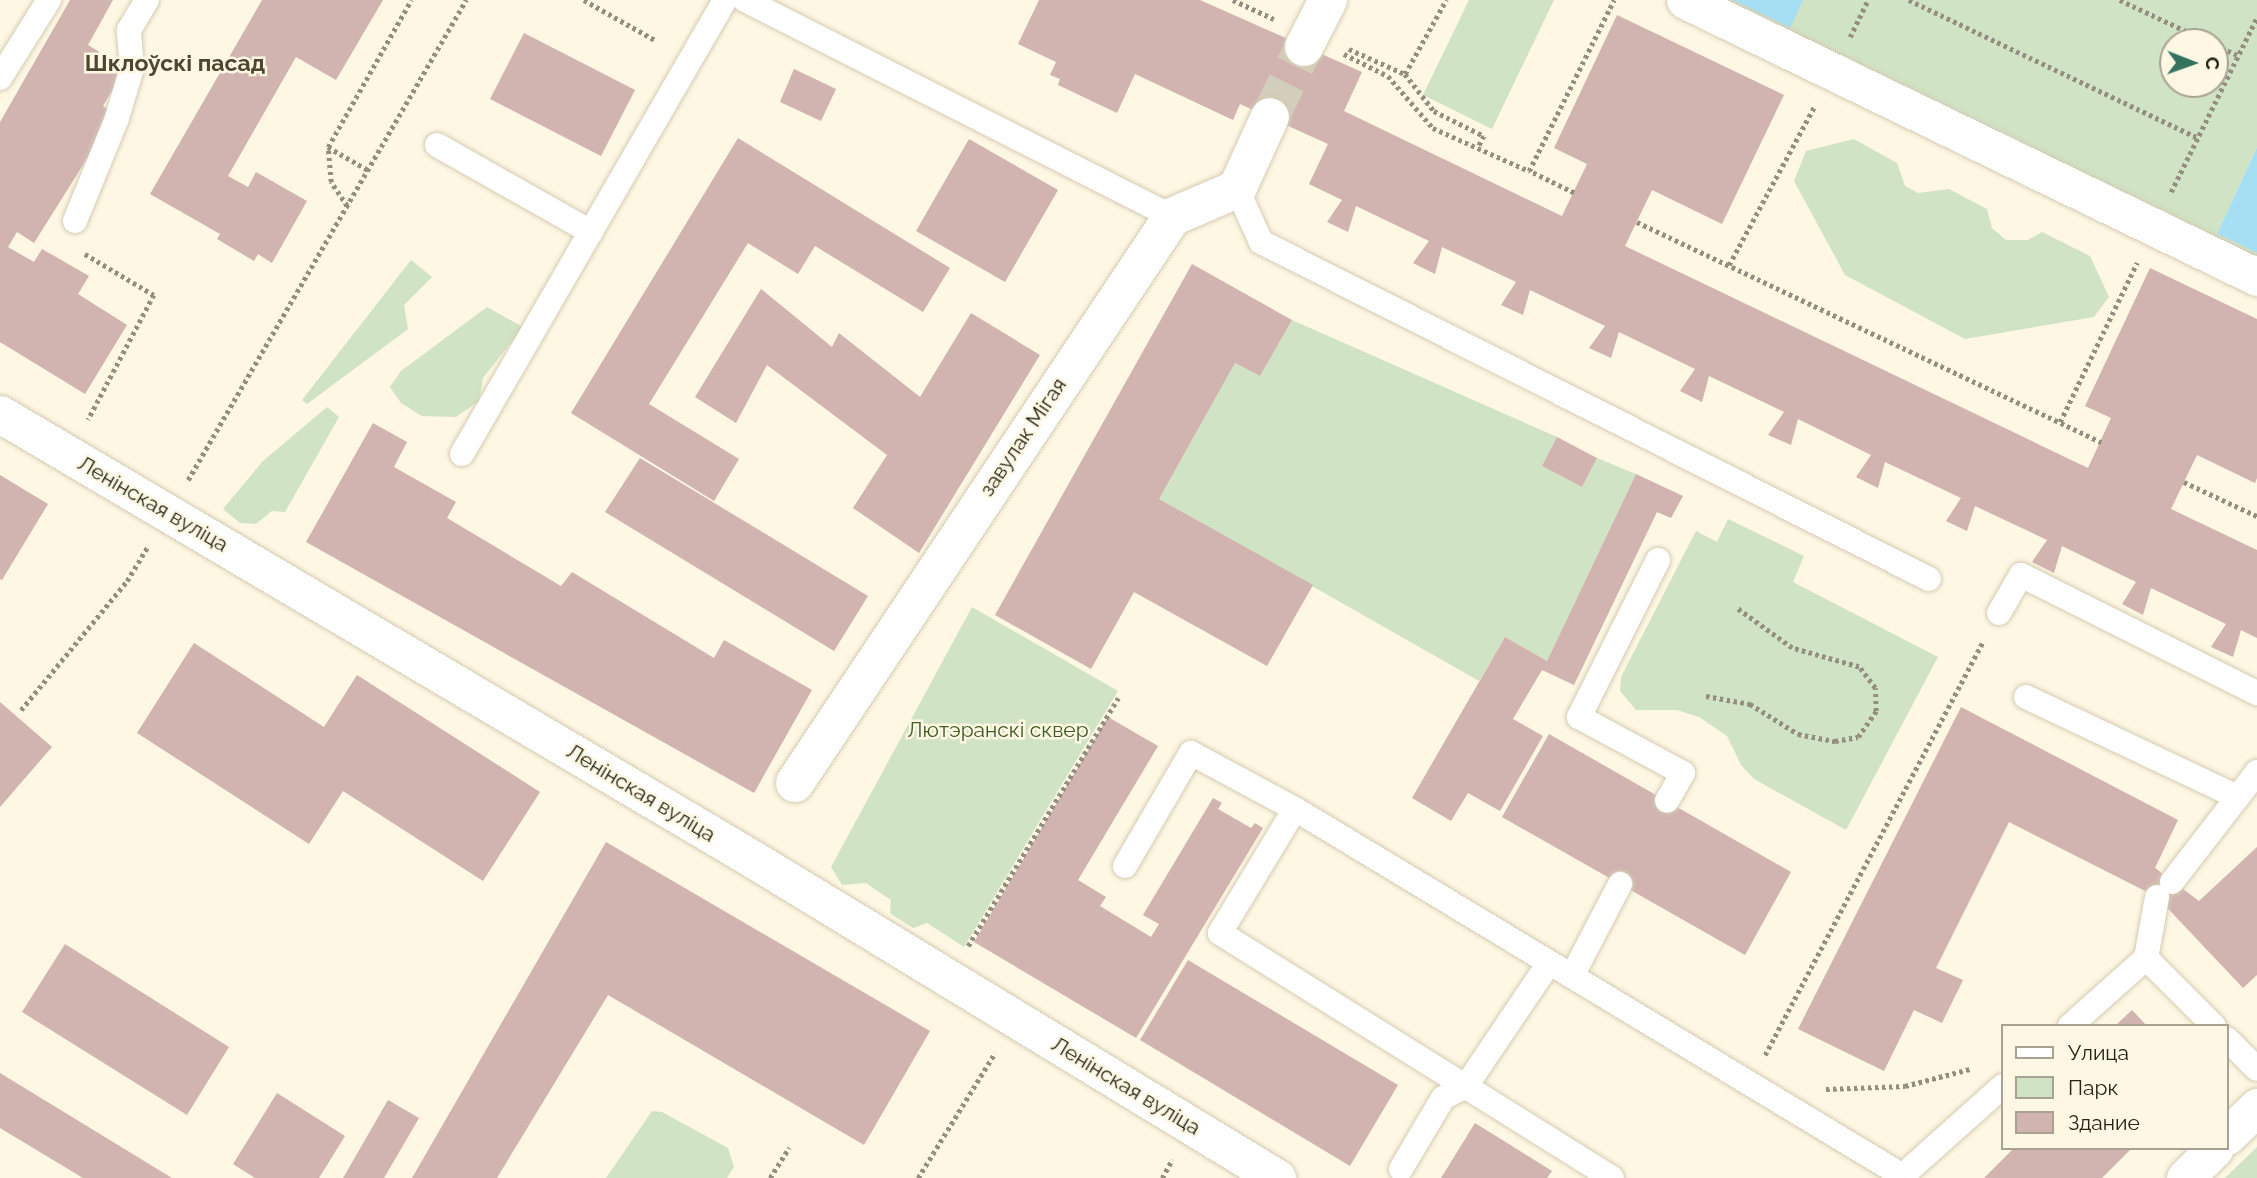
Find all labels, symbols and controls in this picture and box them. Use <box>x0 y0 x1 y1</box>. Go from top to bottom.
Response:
north arrow <box>2159 28 2229 98</box>
district label: Шклоўскі пасад <box>85 49 265 77</box>
text: С <box>2202 57 2224 70</box>
street label: завулак Мігая <box>974 373 1072 501</box>
street label: Ленінская вуліца <box>73 451 233 557</box>
park label: Лютэранскі сквер <box>907 717 1089 743</box>
street label: Ленінская вуліца <box>562 739 720 847</box>
legend <box>2002 1024 2229 1150</box>
street label: Ленінская вуліца <box>1047 1032 1205 1140</box>
text: Улица <box>2068 1040 2129 1065</box>
text: Парк <box>2068 1075 2118 1100</box>
text: Здание <box>2068 1110 2140 1135</box>

